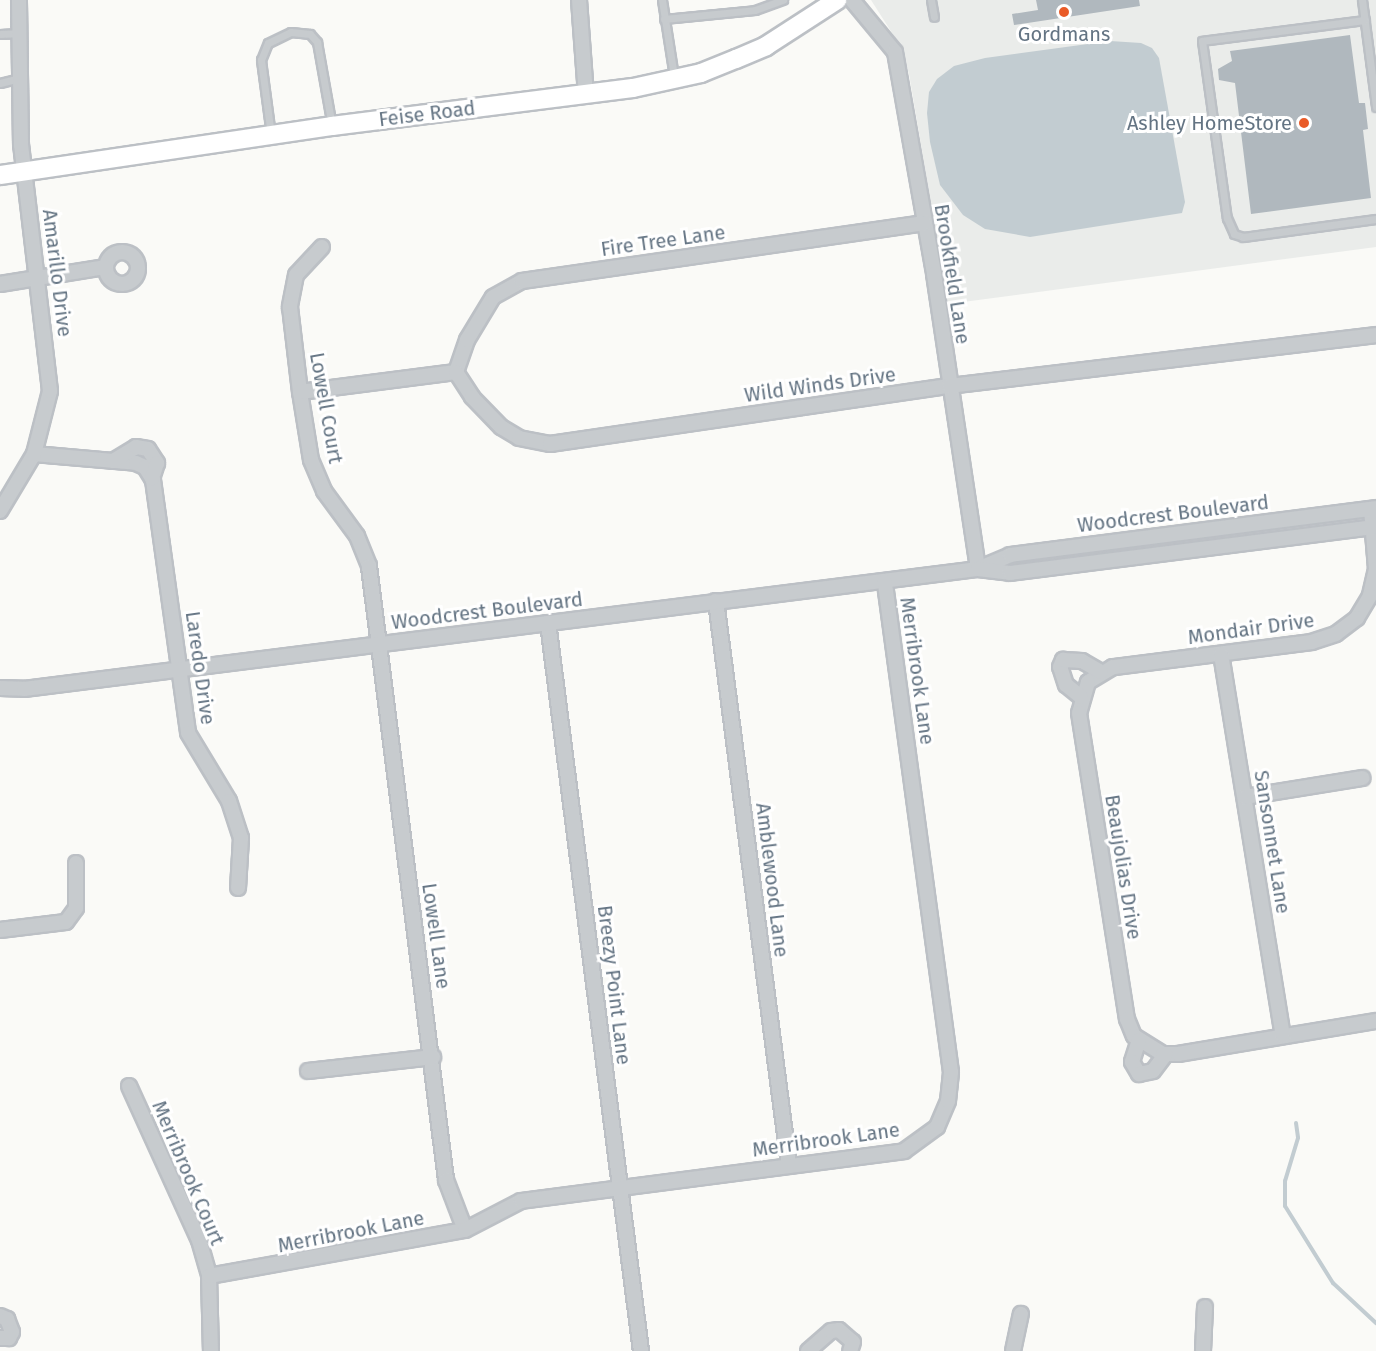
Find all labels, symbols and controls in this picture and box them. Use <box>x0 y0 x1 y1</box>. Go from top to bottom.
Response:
marker: Gordmans <box>1057 5 1071 19</box>
place label: Gordmans <box>1018 22 1110 46</box>
street label: Feise Road <box>377 96 477 132</box>
place label: Ashley HomeStore <box>1127 111 1292 135</box>
marker: Ashley HomeStore <box>1297 116 1311 130</box>
street label: Brookfield Lane <box>929 202 975 346</box>
street label: Amarillo Drive <box>37 208 77 338</box>
street label: Fire Tree Lane <box>599 220 727 262</box>
street label: Lowell Court <box>304 351 348 465</box>
street label: Wild Winds Drive <box>743 363 897 407</box>
street label: Woodcrest Boulevard <box>1076 490 1270 538</box>
street label: Woodcrest Boulevard <box>390 587 584 635</box>
street label: Merribrook Lane <box>895 596 939 746</box>
street label: Mondair Drive <box>1186 608 1316 650</box>
street label: Laredo Drive <box>180 610 220 726</box>
street label: Sansonnet Lane <box>1249 769 1295 915</box>
street label: Beaujolias Drive <box>1100 793 1146 941</box>
street label: Amblewood Lane <box>751 801 793 959</box>
street label: Lowell Lane <box>417 882 455 990</box>
street label: Breezy Point Lane <box>592 904 636 1066</box>
street label: Merribrook Court <box>147 1097 229 1249</box>
street label: Merribrook Lane <box>751 1118 901 1162</box>
street label: Merribrook Lane <box>276 1206 426 1258</box>

